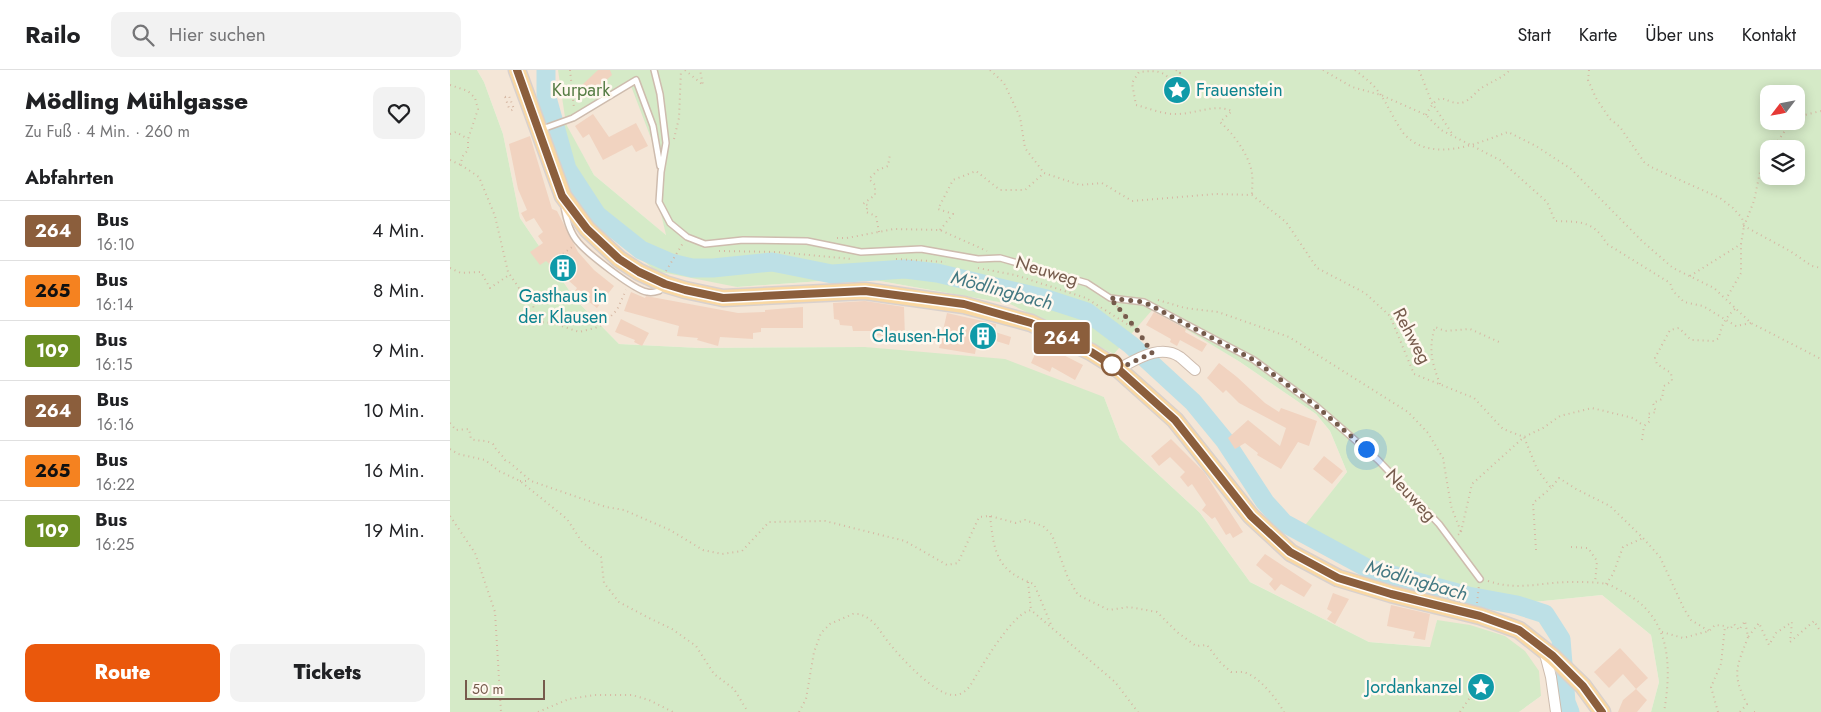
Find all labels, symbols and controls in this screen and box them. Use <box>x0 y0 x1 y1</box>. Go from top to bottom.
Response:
search box <box>111 12 461 57</box>
text: Railo <box>25 17 81 52</box>
icon: search <box>129 21 157 49</box>
text: Hier suchen <box>169 21 266 48</box>
text: Start <box>1517 22 1551 48</box>
text: Karte <box>1579 22 1617 48</box>
text: Über uns <box>1645 22 1714 48</box>
text: Kontakt <box>1742 22 1796 48</box>
place icon: Frauenstein <box>1162 75 1192 105</box>
park label: Kurpark <box>552 77 610 103</box>
place label: Frauenstein <box>1196 77 1283 103</box>
text: Mödling Mühlgasse <box>25 83 248 118</box>
north arrow <box>1760 85 1805 130</box>
map controls <box>1760 85 1805 185</box>
button: heart <box>373 87 425 139</box>
text: Zu Fuß · 4 Min. · 260 m <box>25 120 190 143</box>
button: layers <box>1760 140 1805 185</box>
text: Abfahrten <box>25 164 114 191</box>
text: Bus <box>96 206 129 233</box>
text: 4 Min. <box>372 217 425 244</box>
text: 264 <box>35 218 71 244</box>
text: 16:10 <box>96 233 134 256</box>
street label: Neuweg <box>1013 249 1081 293</box>
building icon: Gasthaus in der Klausen <box>548 253 578 283</box>
water label: Mödlingbach <box>948 263 1056 317</box>
text: Bus <box>95 266 128 293</box>
text: 8 Min. <box>373 277 425 304</box>
text: 265 <box>35 278 70 304</box>
place label: Gasthaus in der Klausen <box>518 283 608 330</box>
text: 16:14 <box>95 293 133 316</box>
street label: Rehweg <box>1386 303 1438 369</box>
building icon: Clausen-Hof <box>968 321 998 351</box>
line badge: 264 <box>1033 322 1091 354</box>
place label: Clausen-Hof <box>872 323 965 349</box>
text: 264 <box>1044 325 1080 351</box>
text: Bus <box>95 326 127 353</box>
text: 9 Min. <box>372 337 425 364</box>
text: 109 <box>36 338 69 364</box>
text: 16:15 <box>95 353 132 376</box>
unlabelled marker <box>1101 354 1123 376</box>
text: Bus <box>96 386 129 413</box>
text: 10 Min. <box>363 397 425 424</box>
text: 264 <box>35 398 71 424</box>
text: 16:16 <box>96 413 134 436</box>
your location <box>1354 437 1379 462</box>
text: Bus <box>95 446 128 473</box>
text: 16 Min. <box>364 457 425 484</box>
text: 265 <box>35 458 70 484</box>
street label: Neuweg <box>1380 463 1442 527</box>
text: 16:22 <box>95 473 135 496</box>
text: Bus <box>95 506 127 533</box>
text: 19 Min. <box>364 517 425 544</box>
text: 109 <box>36 518 69 544</box>
text: 16:25 <box>95 533 134 556</box>
water label: Mödlingbach <box>1363 553 1471 607</box>
button: Route <box>25 644 220 702</box>
button: Tickets <box>230 644 425 702</box>
place icon: Jordankanzel <box>1466 672 1496 702</box>
place label: Jordankanzel <box>1364 674 1462 700</box>
scale bar <box>465 677 545 700</box>
text: 50 m <box>472 679 503 699</box>

